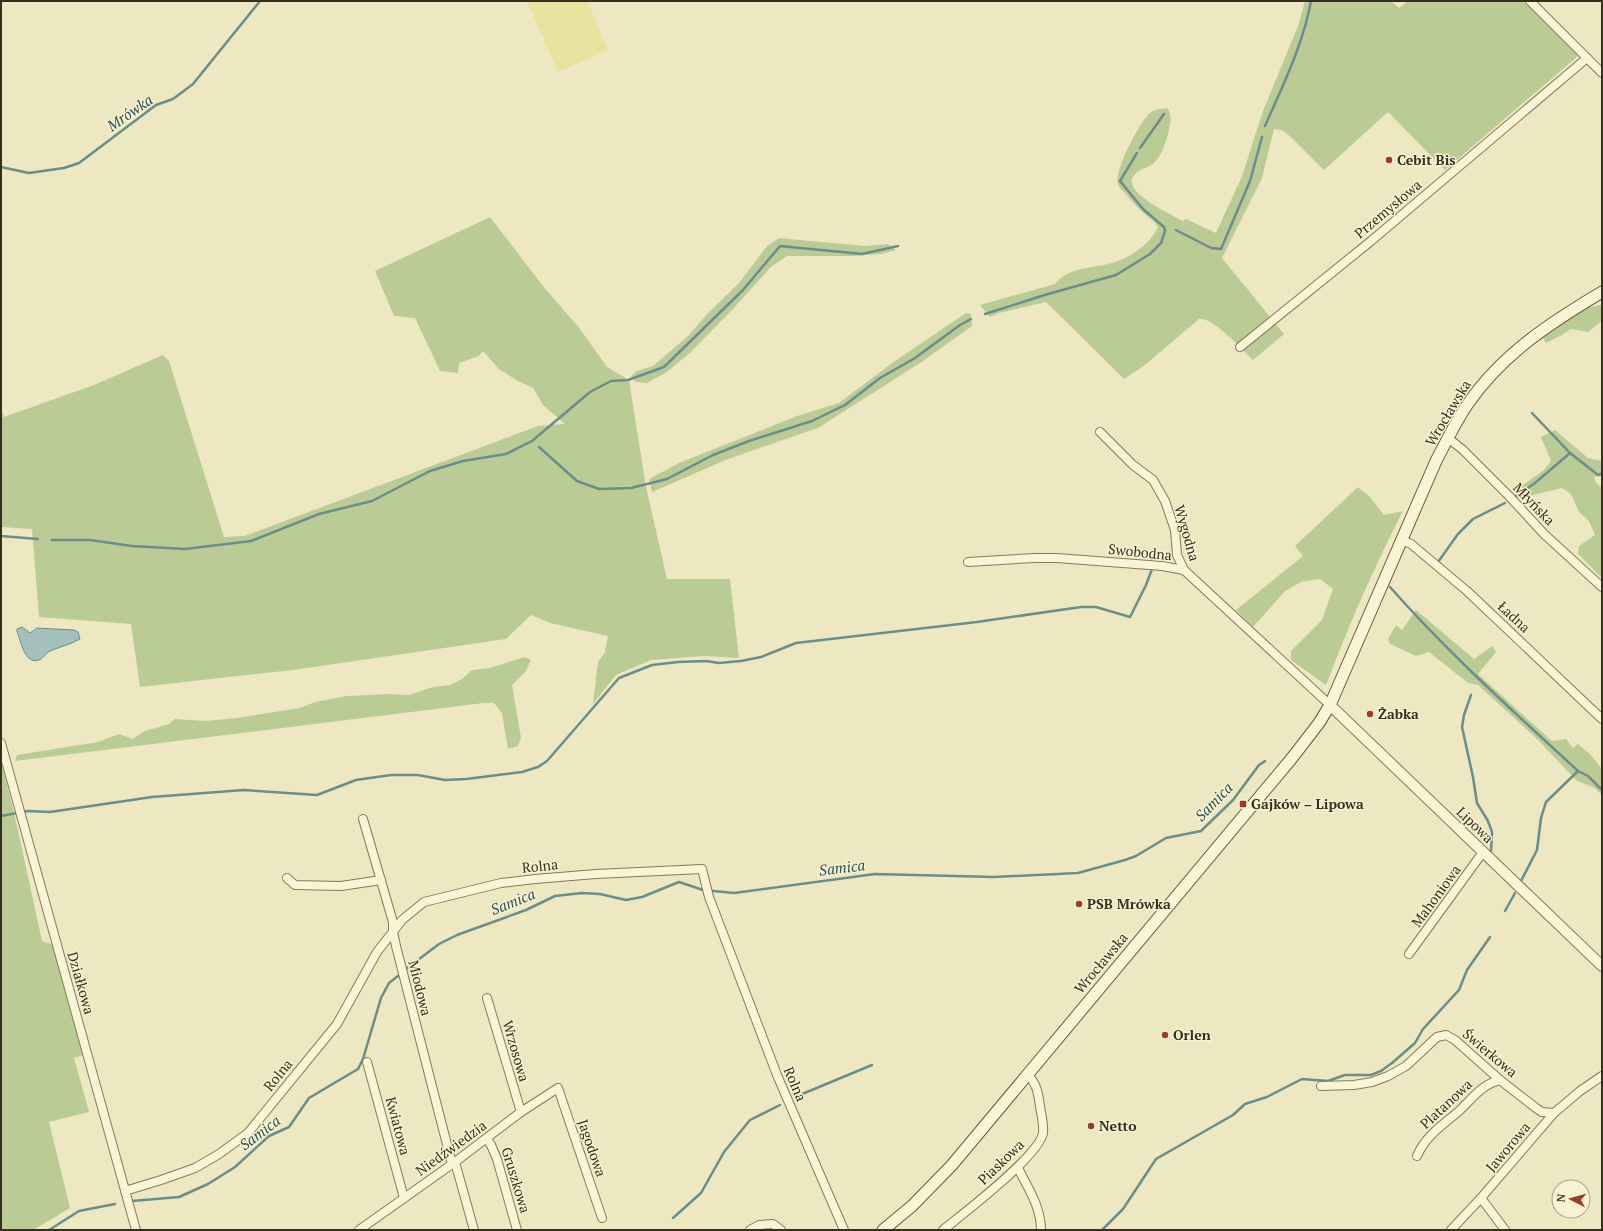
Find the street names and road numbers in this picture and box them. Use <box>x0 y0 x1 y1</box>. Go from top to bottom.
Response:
street label: Przemysłowa <box>1350 175 1425 242</box>
street label: Wrocławska <box>1420 376 1475 449</box>
street label: Młyńska <box>1509 478 1559 529</box>
street label: Wygodna <box>1170 503 1205 563</box>
street label: Swobodna <box>1107 539 1173 564</box>
street label: Ładna <box>1494 597 1535 637</box>
street label: Lipowa <box>1453 802 1498 847</box>
street label: Rolna <box>521 854 559 877</box>
street label: Mahoniowa <box>1407 861 1465 931</box>
street label: Wrocławska <box>1070 928 1132 997</box>
street label: Działkowa <box>63 949 99 1016</box>
street label: Miodowa <box>404 958 437 1018</box>
street label: Wrzosowa <box>499 1018 534 1084</box>
street label: Świerkowa <box>1459 1024 1522 1081</box>
street label: Rolna <box>259 1055 296 1095</box>
street label: Rolna <box>780 1064 811 1104</box>
street label: Platanowa <box>1415 1075 1476 1133</box>
street label: Kwiatowa <box>382 1095 415 1157</box>
street label: Niedźwiedzia <box>411 1115 490 1180</box>
street label: Jagodowa <box>574 1117 611 1179</box>
street label: Jaworowa <box>1481 1118 1534 1176</box>
street label: Piaskowa <box>973 1135 1028 1188</box>
street label: Gruszkowa <box>497 1145 535 1215</box>

